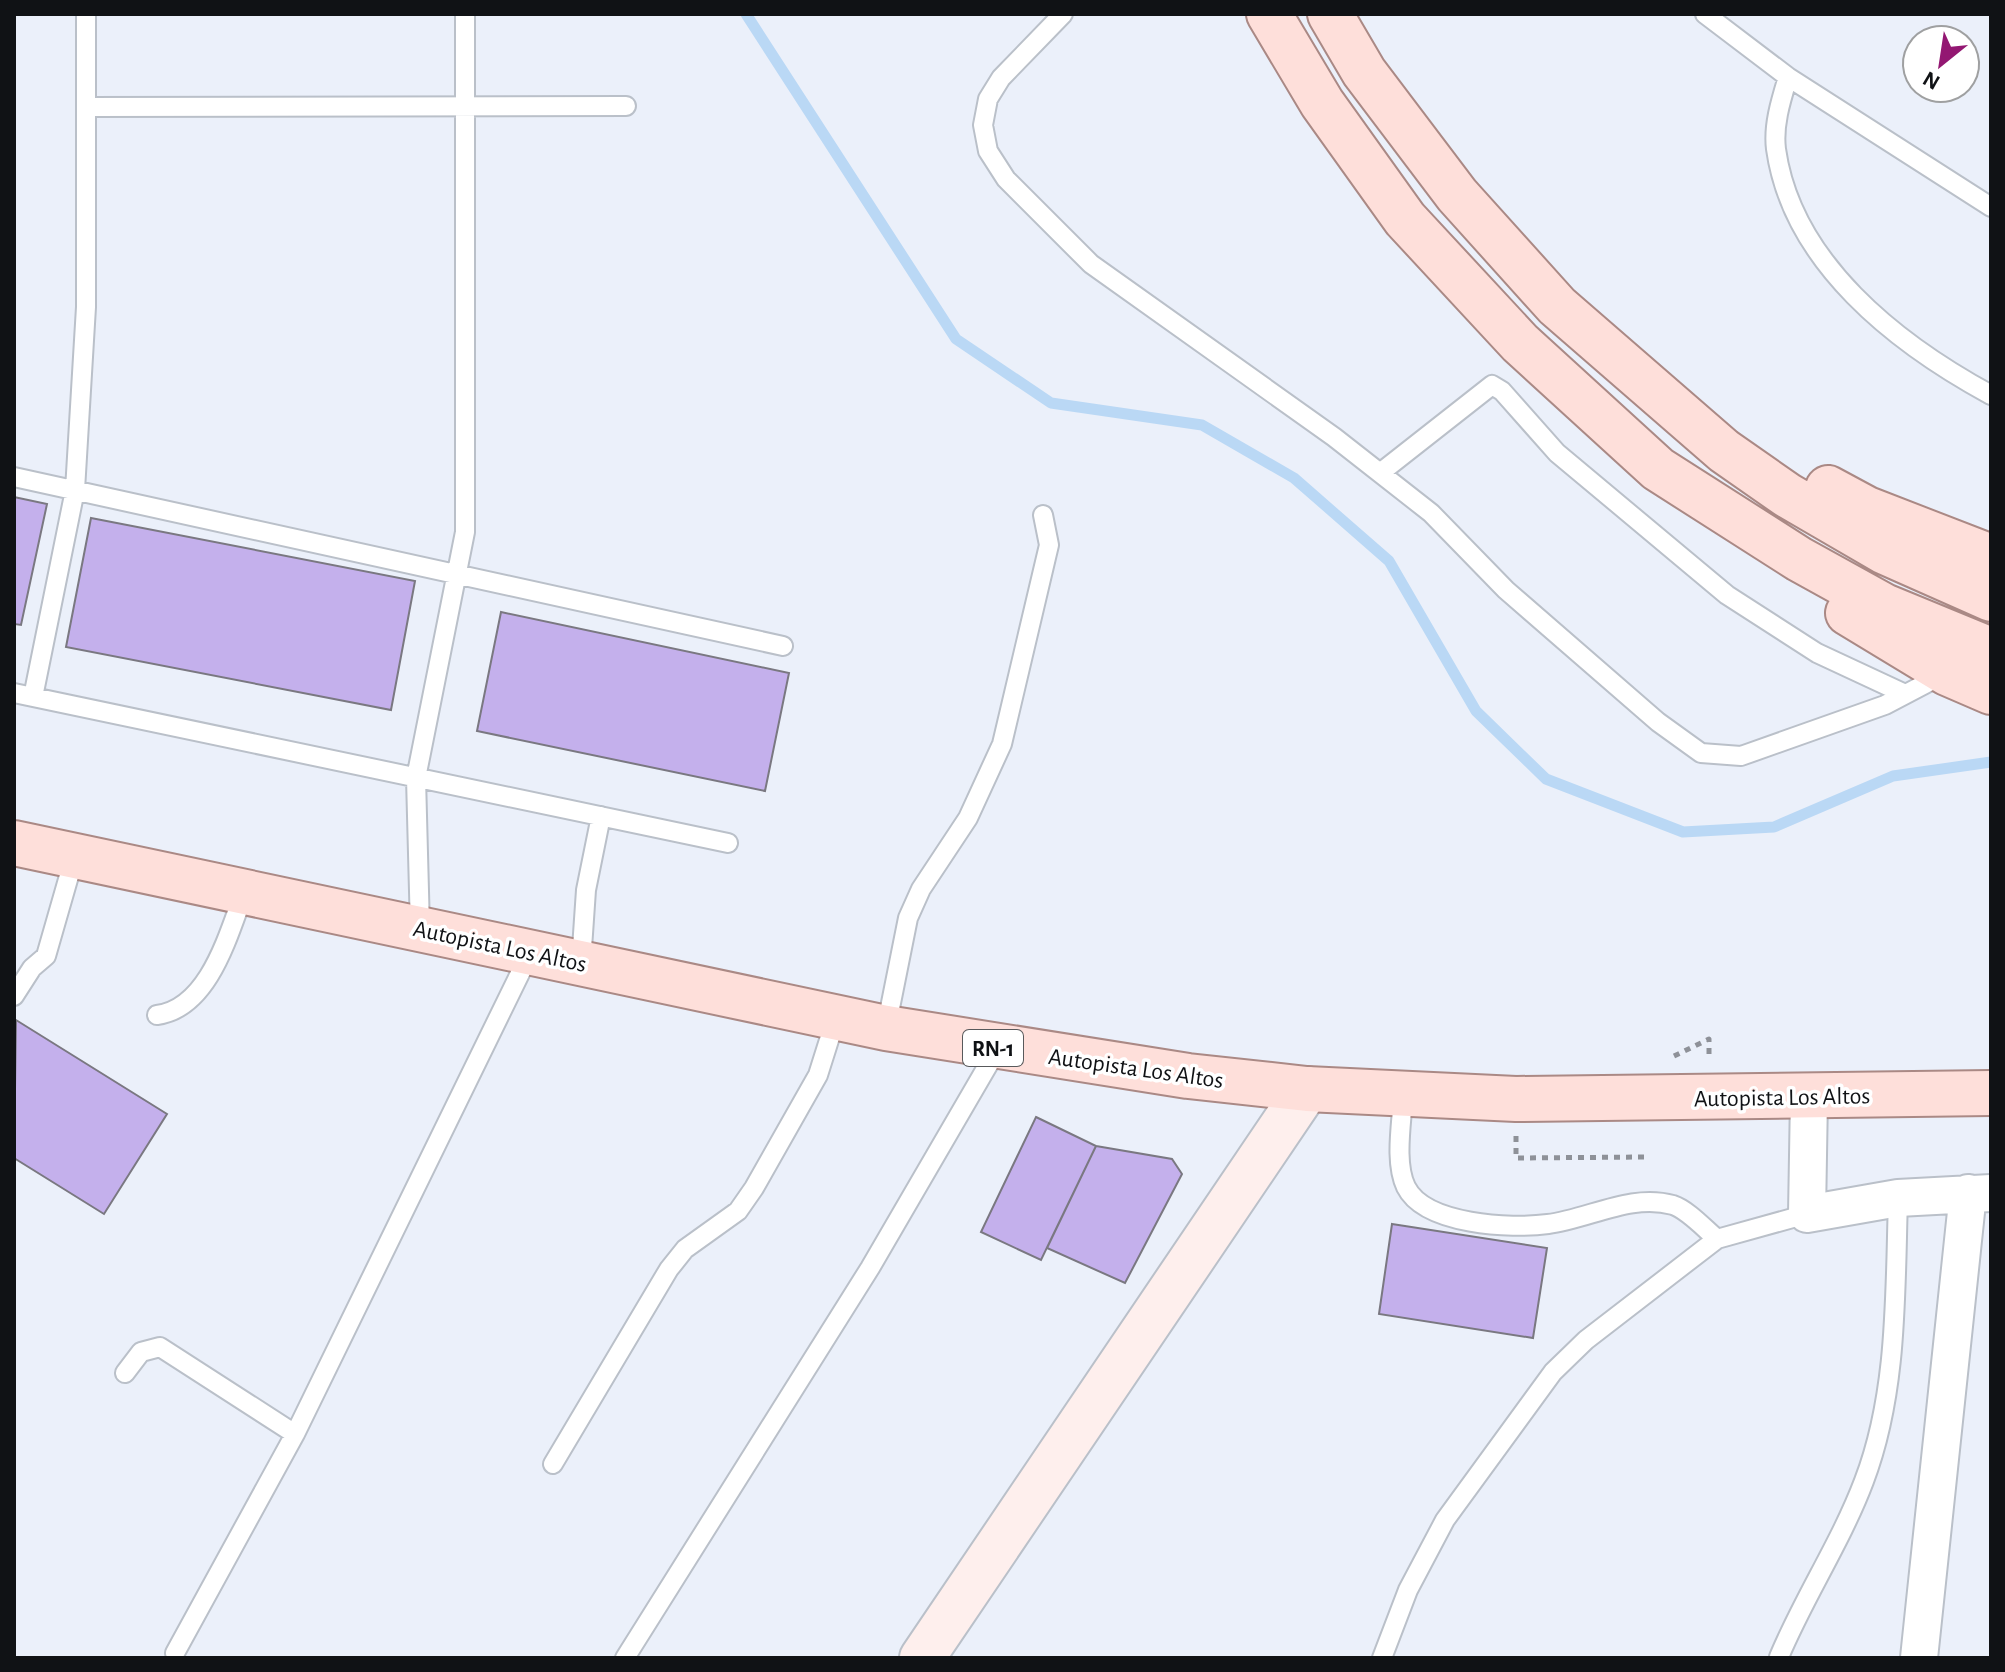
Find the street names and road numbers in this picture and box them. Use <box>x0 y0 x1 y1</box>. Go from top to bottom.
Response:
street label: Autopista Los Altos <box>411 917 589 977</box>
road number: RN-1 <box>963 1030 1023 1066</box>
street label: Autopista Los Altos <box>1047 1045 1225 1093</box>
street label: Autopista Los Altos <box>1694 1084 1870 1112</box>

